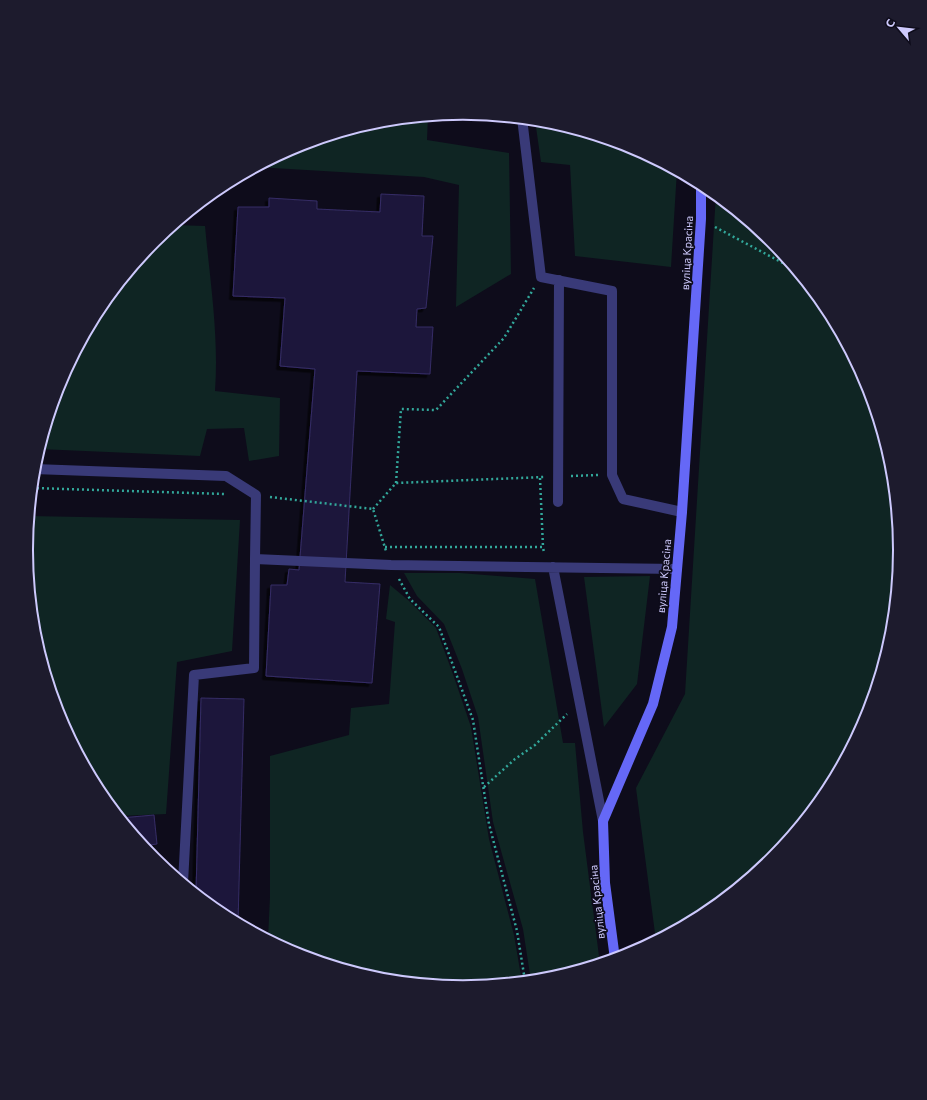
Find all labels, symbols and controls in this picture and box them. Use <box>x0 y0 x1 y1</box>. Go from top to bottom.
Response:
north arrow <box>879 8 919 48</box>
text: С <box>882 16 897 29</box>
street label: вуліца Красіна <box>678 216 695 290</box>
street label: вуліца Красіна <box>654 538 673 614</box>
street label: вуліца Красіна <box>586 864 607 940</box>

